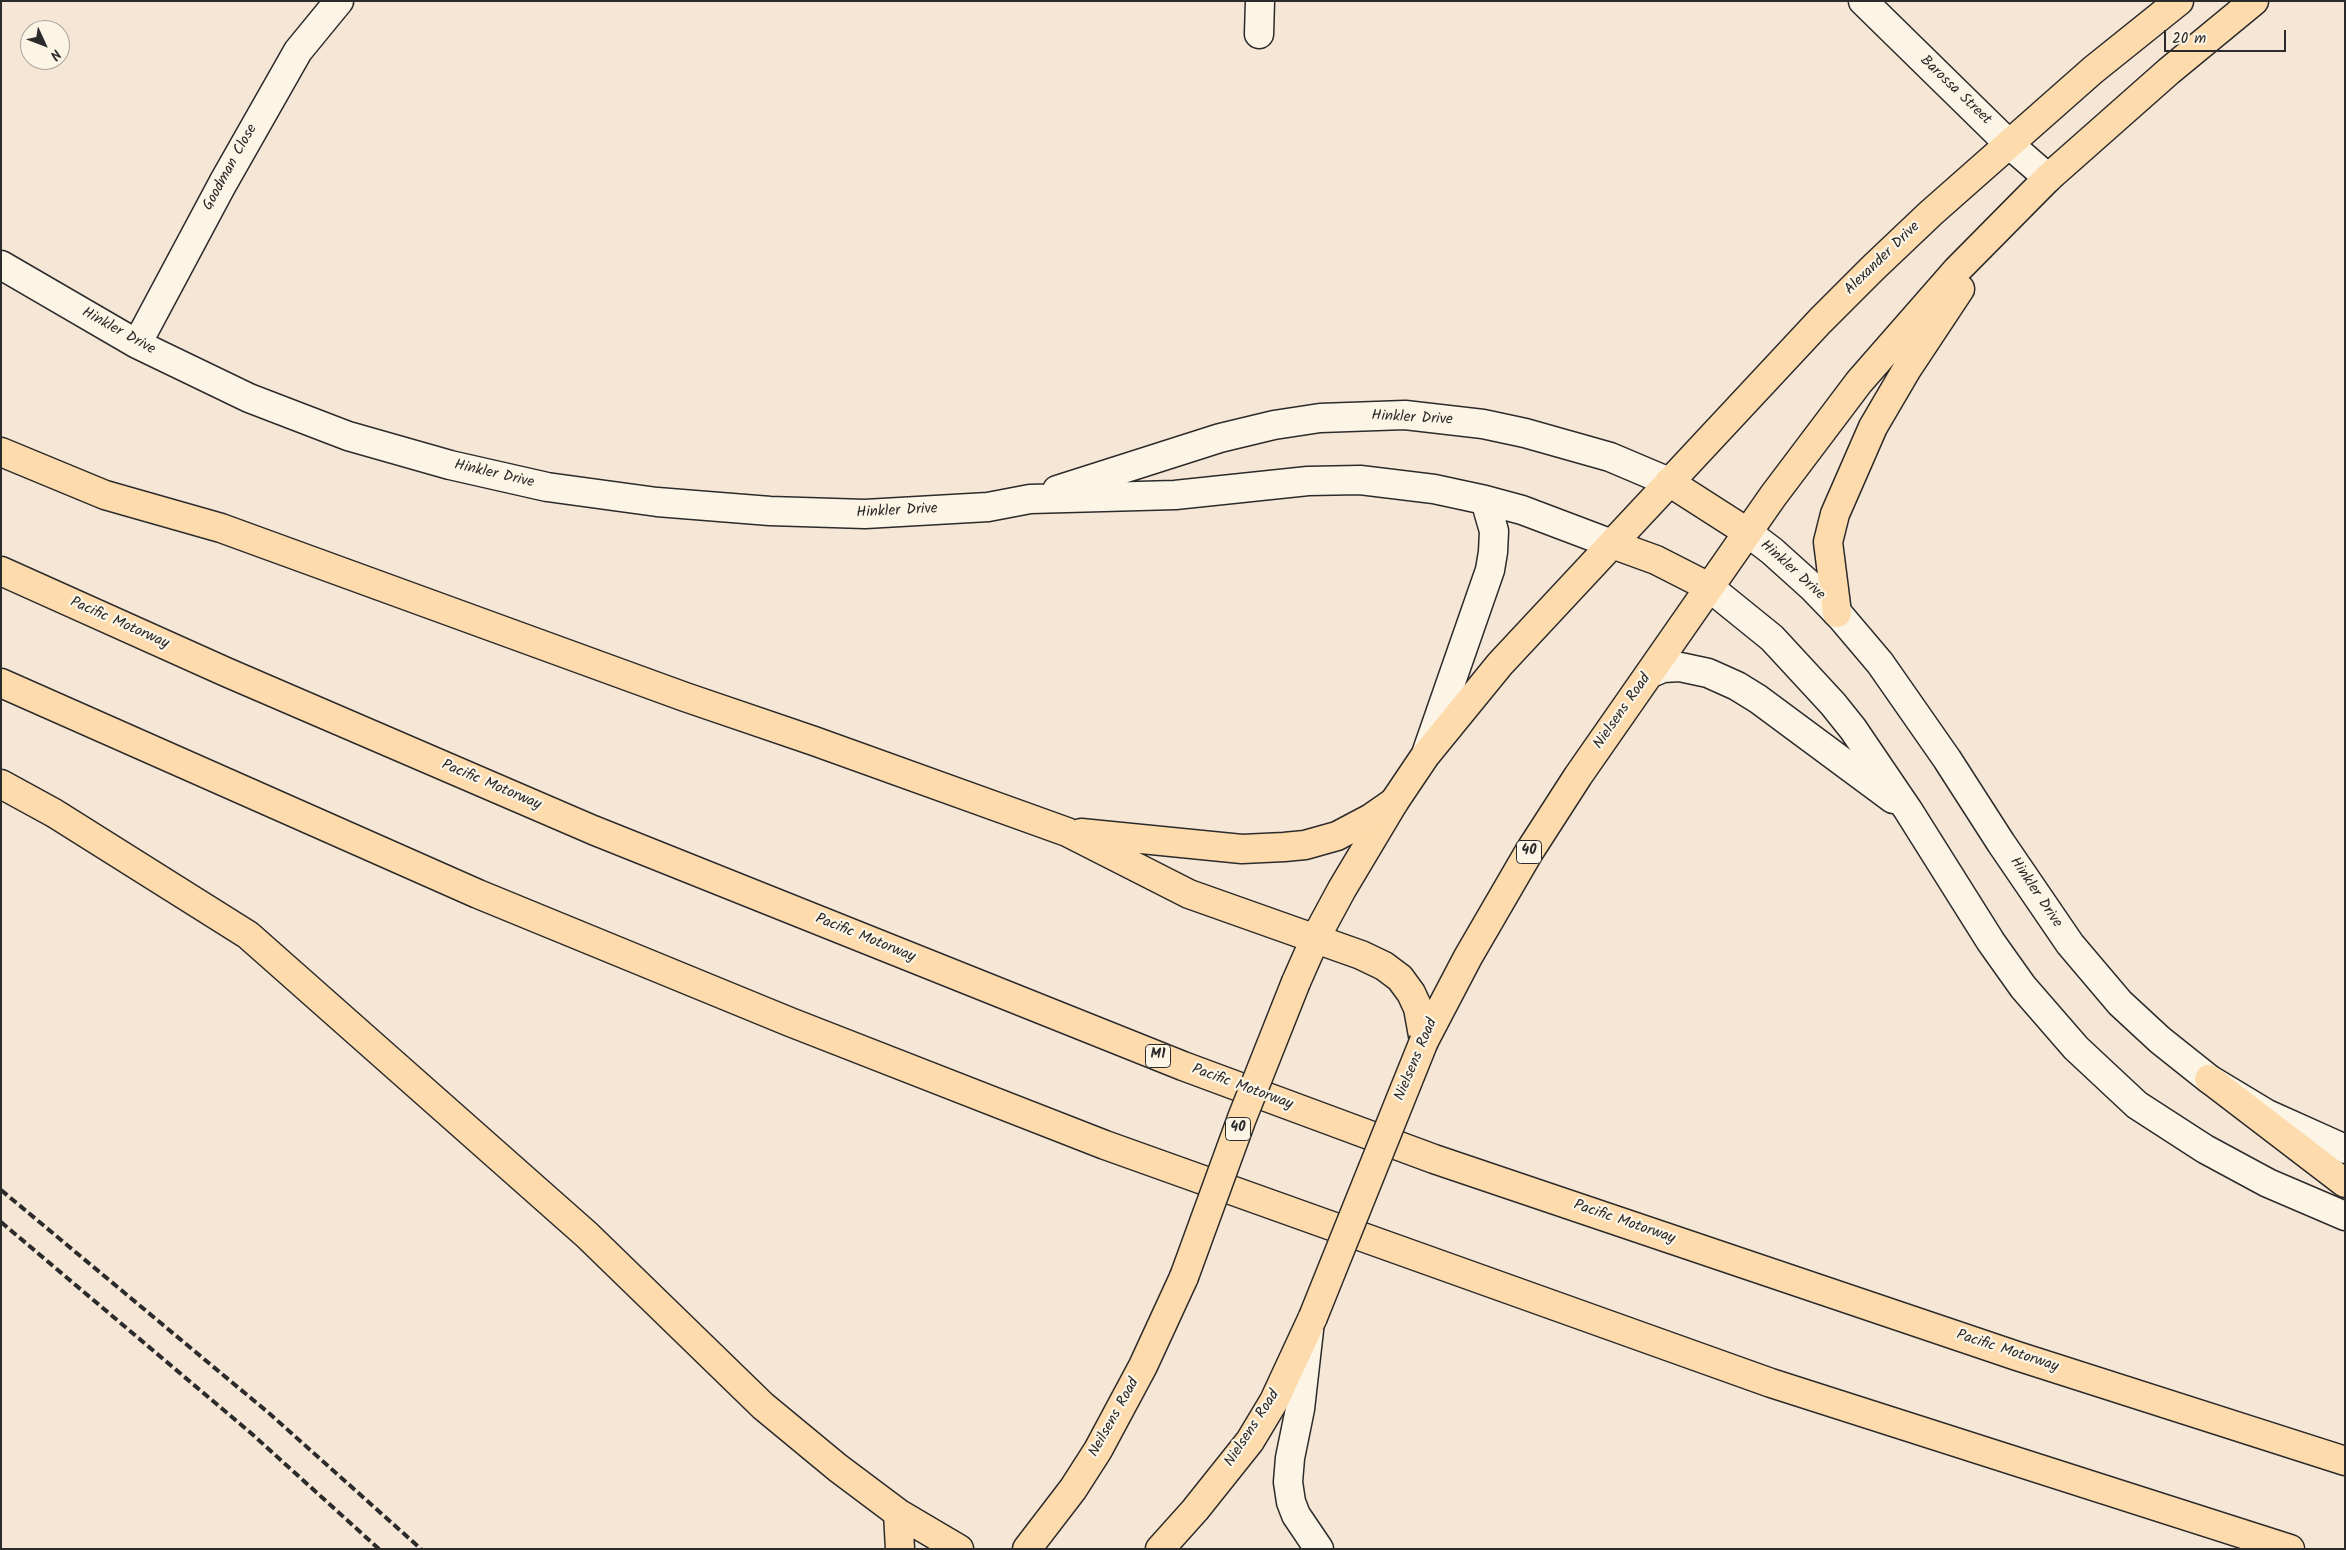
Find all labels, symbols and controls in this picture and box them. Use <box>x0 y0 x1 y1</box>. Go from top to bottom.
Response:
north arrow <box>20 20 70 70</box>
scale bar <box>2166 20 2288 52</box>
text: 20 m <box>2172 27 2206 51</box>
text: N <box>44 44 66 65</box>
street label: Barossa Street <box>1916 52 1994 130</box>
street label: Goodman Close <box>200 122 262 214</box>
street label: Alexander Drive <box>1842 219 1924 299</box>
street label: Hinkler Drive <box>78 304 158 360</box>
street label: Hinkler Drive <box>1371 408 1453 430</box>
street label: Hinkler Drive <box>452 457 536 493</box>
street label: Hinkler Drive <box>856 501 938 523</box>
street label: Hinkler Drive <box>1756 537 1828 605</box>
street label: Pacific Motorway <box>67 594 171 654</box>
street label: Nielsens Road <box>1590 671 1656 753</box>
street label: Pacific Motorway <box>439 757 543 815</box>
road number: 40 <box>1516 840 1542 864</box>
street label: Hinkler Drive <box>2005 854 2065 932</box>
street label: Pacific Motorway <box>812 911 918 967</box>
street label: Nielsens Road <box>1392 1016 1442 1104</box>
road number: M1 <box>1146 1044 1170 1068</box>
street label: Pacific Motorway <box>1189 1061 1295 1115</box>
road number: 40 <box>1226 1118 1250 1140</box>
street label: Pacific Motorway <box>1571 1197 1677 1249</box>
street label: Pacific Motorway <box>1954 1327 2060 1377</box>
street label: Neilsens Road <box>1086 1375 1144 1461</box>
street label: Nielsens Road <box>1222 1387 1284 1471</box>

